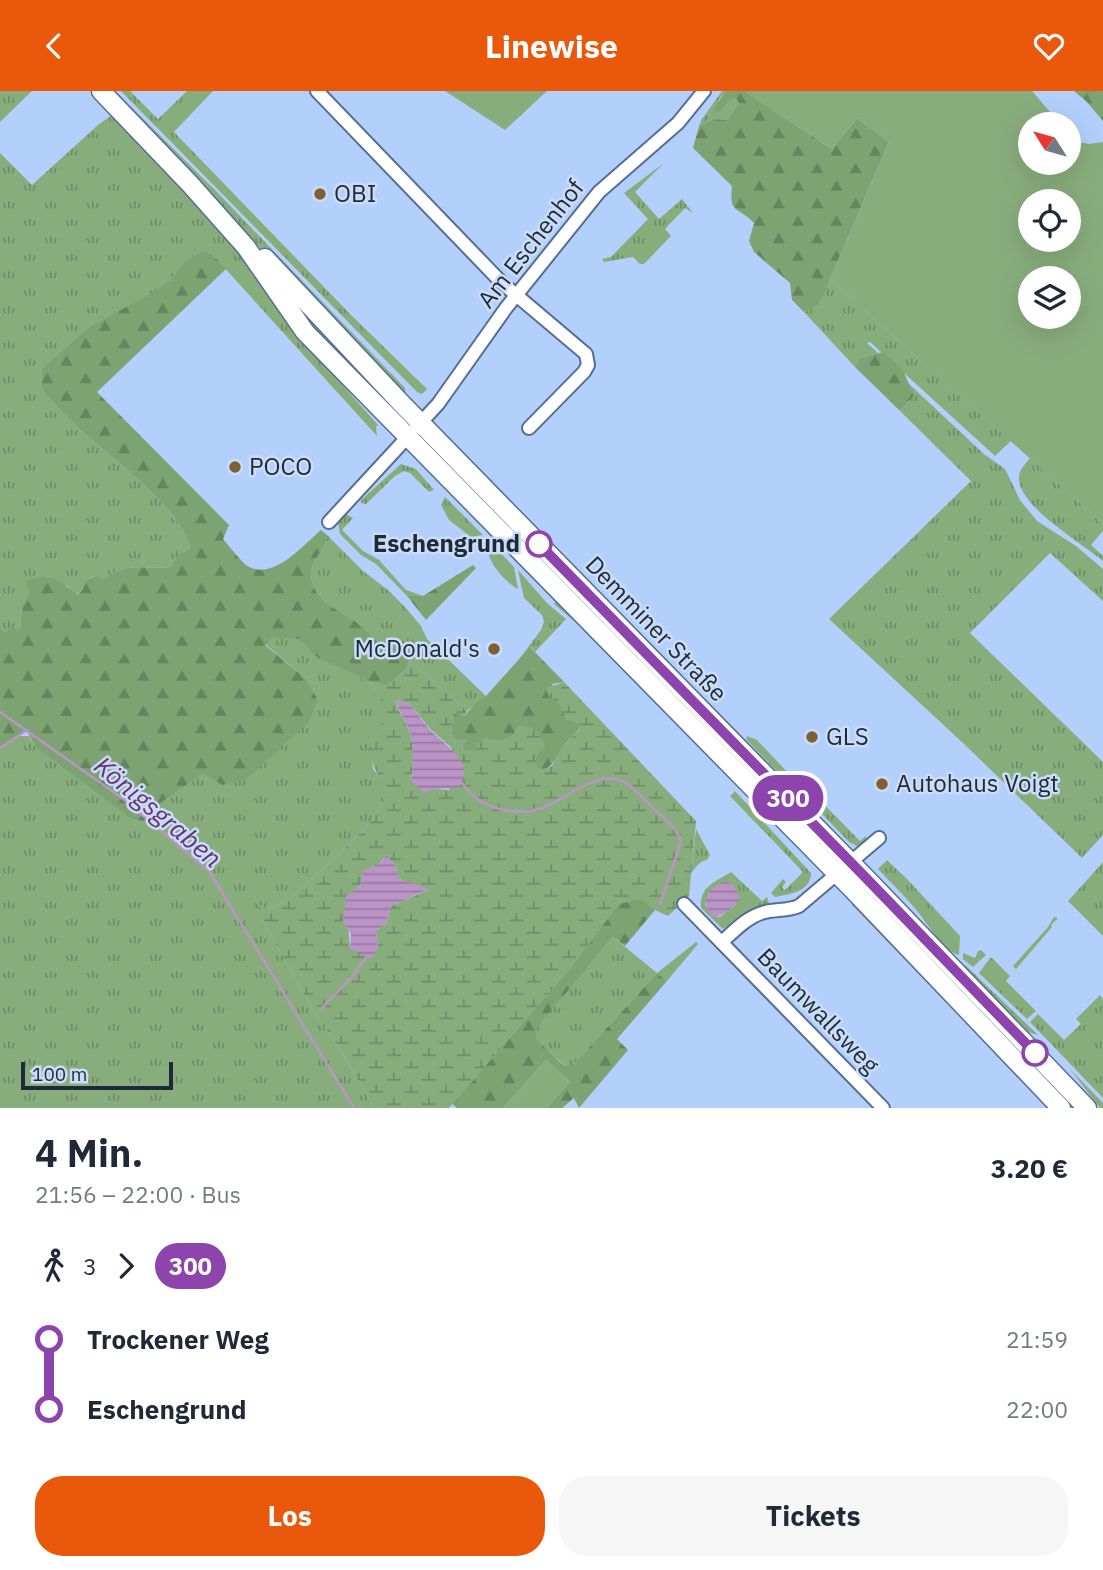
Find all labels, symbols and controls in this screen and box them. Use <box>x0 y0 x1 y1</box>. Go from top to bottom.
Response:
text: Linewise <box>485 25 618 67</box>
icon: back <box>35 27 73 65</box>
icon: heart <box>1030 27 1068 65</box>
north arrow <box>1018 112 1082 175</box>
map controls <box>1018 112 1081 329</box>
street label: Am Eschenhof <box>470 172 591 314</box>
place label: OBI <box>334 177 376 209</box>
marker: OBI <box>312 186 328 202</box>
button: locate <box>1018 189 1081 252</box>
button: layers <box>1018 266 1081 329</box>
place label: POCO <box>249 450 312 482</box>
marker: POCO <box>227 459 243 475</box>
place label: Eschengrund <box>373 527 520 559</box>
marker: Eschengrund <box>526 531 552 557</box>
street label: Demminer Straße <box>579 549 735 708</box>
place label: McDonald's <box>355 632 480 664</box>
marker: McDonald's <box>486 641 502 657</box>
place label: GLS <box>826 720 869 752</box>
marker: GLS <box>804 729 820 745</box>
water label: Königsgraben <box>88 748 229 874</box>
place label: Autohaus Voigt <box>896 767 1059 799</box>
line badge: 300 <box>748 775 828 821</box>
marker: Autohaus Voigt <box>874 776 890 792</box>
text: 300 <box>766 782 810 814</box>
street label: Baumwallsweg <box>751 941 887 1080</box>
unlabelled marker <box>1022 1040 1048 1066</box>
scale bar <box>21 1059 173 1091</box>
text: 100 m <box>32 1062 87 1086</box>
text: 4 Min. <box>35 1128 143 1177</box>
text: 3.20 € <box>991 1151 1068 1185</box>
text: 21:56 – 22:00 · Bus <box>35 1179 241 1209</box>
icon: walk <box>35 1247 73 1285</box>
icon: forward <box>107 1247 145 1285</box>
text: 300 <box>169 1250 212 1282</box>
text: 3 <box>83 1251 97 1281</box>
text: Trockener Weg <box>87 1322 269 1356</box>
text: 21:59 <box>1006 1324 1068 1354</box>
text: Eschengrund <box>87 1392 247 1426</box>
text: 22:00 <box>1006 1394 1068 1424</box>
button: Los <box>35 1476 545 1556</box>
button: Tickets <box>559 1476 1068 1556</box>

